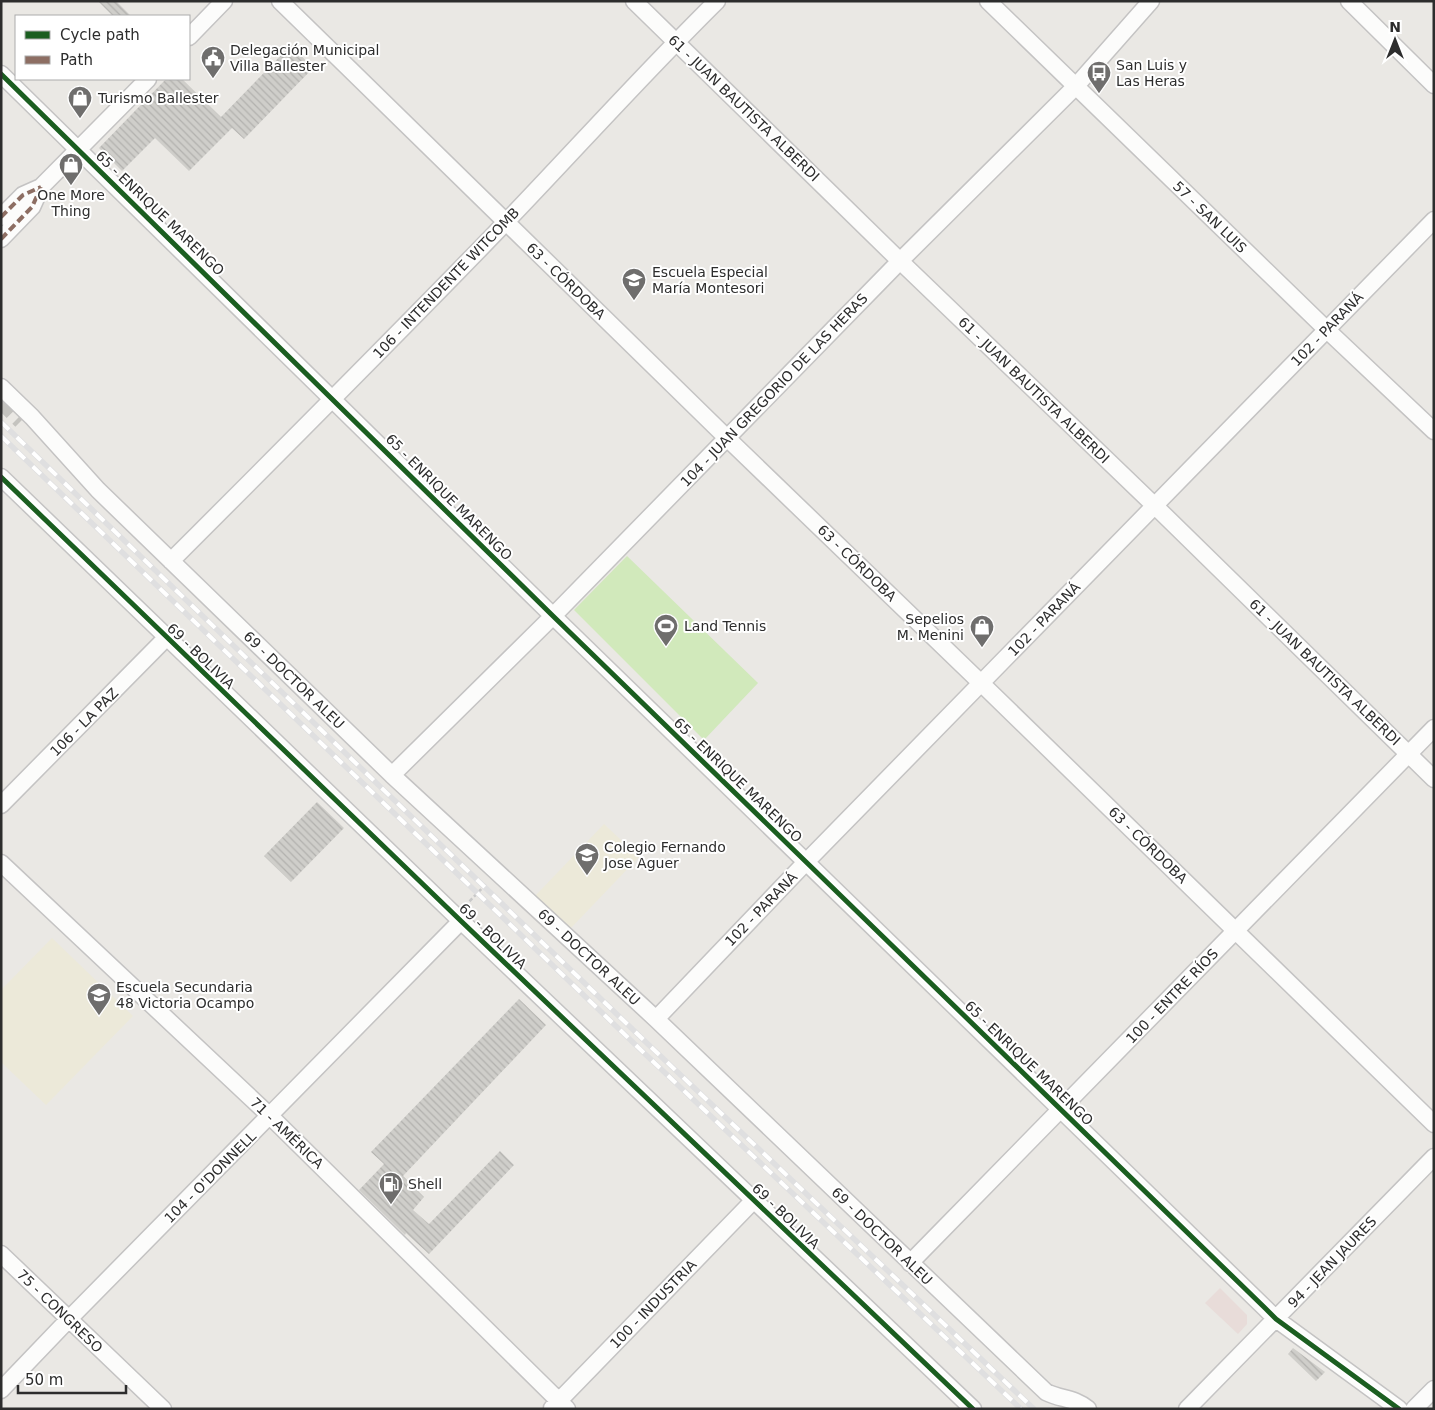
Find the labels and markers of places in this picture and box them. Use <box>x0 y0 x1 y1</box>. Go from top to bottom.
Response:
place label: Delegación Municipal Villa Ballester <box>230 42 380 74</box>
public building icon: Delegación Municipal Villa Ballester <box>200 45 226 79</box>
place label: San Luis y Las Heras <box>1116 57 1187 89</box>
bus stop icon: San Luis y Las Heras <box>1086 60 1112 94</box>
shop icon: Turismo Ballester <box>67 85 93 119</box>
place label: Turismo Ballester <box>97 90 219 106</box>
shop icon: One More Thing <box>58 152 84 186</box>
place label: One More Thing <box>37 187 105 219</box>
place label: Escuela Especial María Montesori <box>652 264 768 296</box>
school or university icon: Escuela Especial María Montesori <box>621 267 647 301</box>
place label: Sepelios M. Menini <box>897 611 964 643</box>
sports icon: Land Tennis <box>653 613 679 647</box>
shop icon: Sepelios M. Menini <box>969 614 995 648</box>
place label: Land Tennis <box>684 618 766 634</box>
place label: Colegio Fernando Jose Aguer <box>603 839 726 871</box>
school or university icon: Colegio Fernando Jose Aguer <box>574 842 600 876</box>
place label: Escuela Secundaria 48 Victoria Ocampo <box>116 979 254 1011</box>
school or university icon: Escuela Secundaria 48 Victoria Ocampo <box>86 982 112 1016</box>
fuel station icon: Shell <box>378 1171 404 1205</box>
place label: Shell <box>408 1176 442 1192</box>

